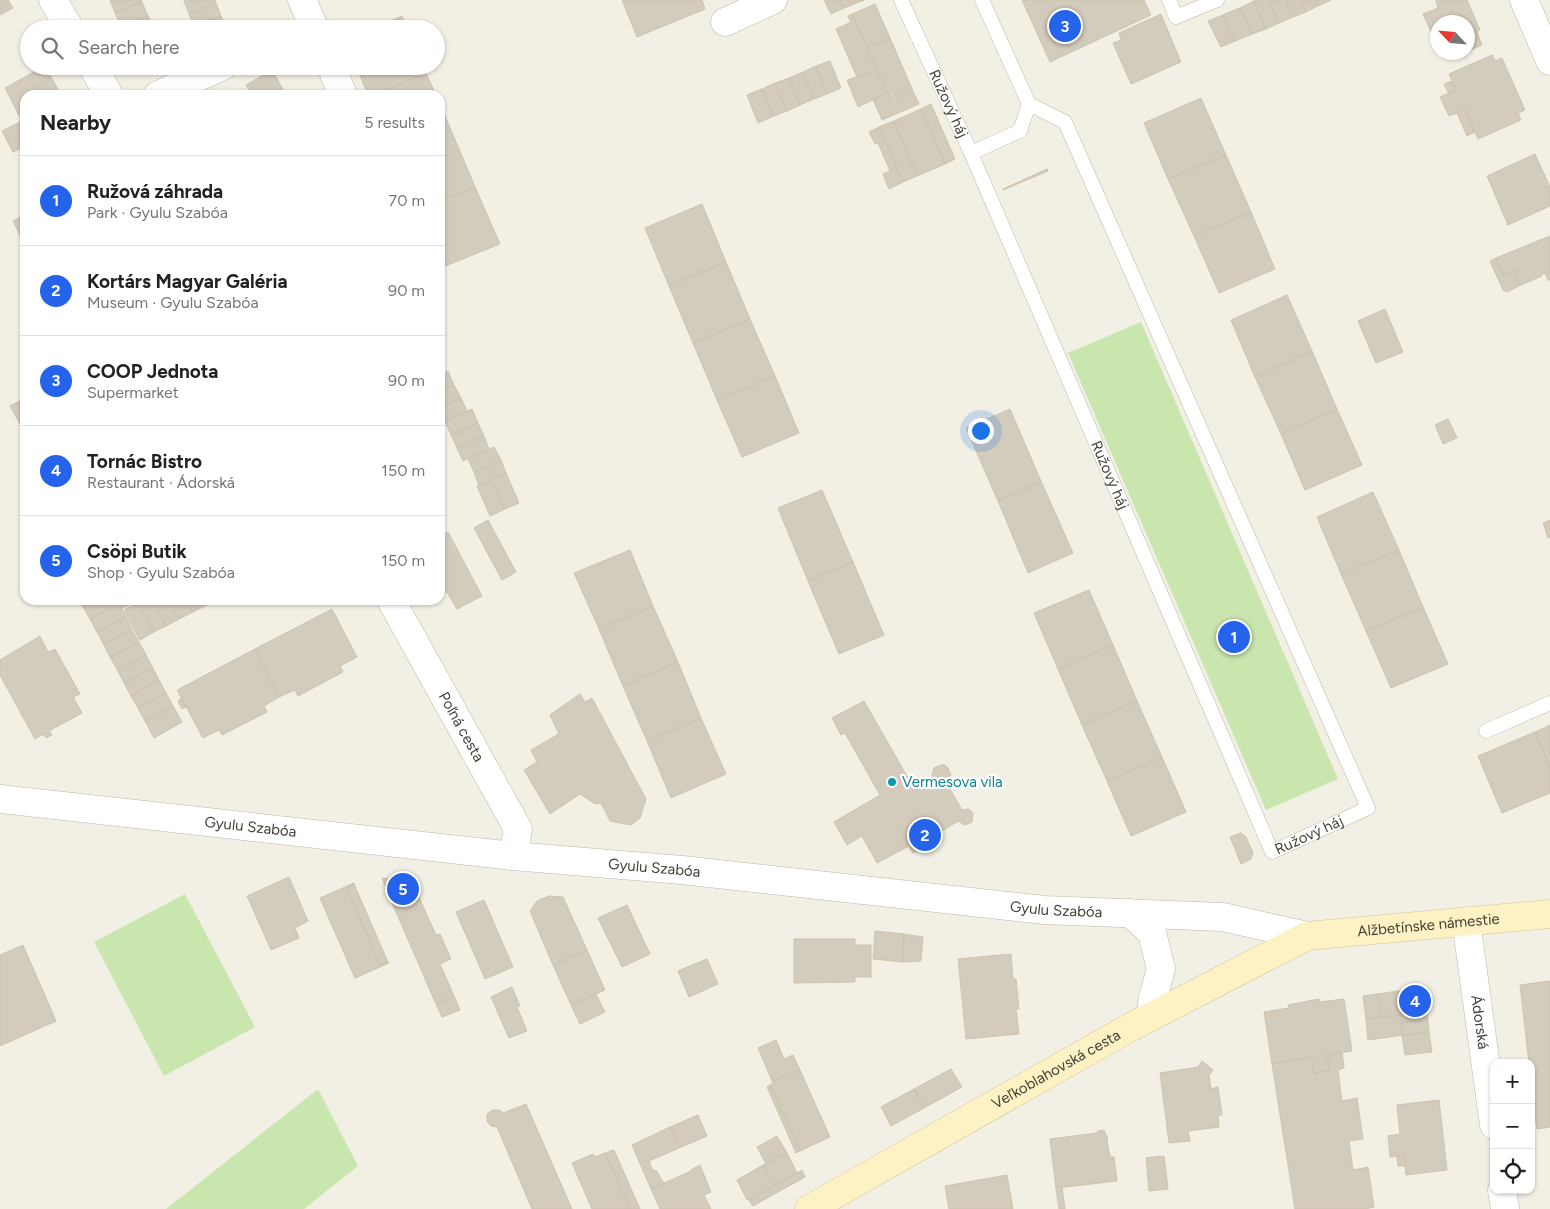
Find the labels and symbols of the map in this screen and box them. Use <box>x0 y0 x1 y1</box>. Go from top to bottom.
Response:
pin: 3 <box>1049 7 1081 45</box>
north arrow <box>1430 15 1475 60</box>
street label: Ružový háj <box>925 67 972 141</box>
your location <box>968 418 994 444</box>
street label: Ružový háj <box>1087 438 1132 512</box>
pin: 1 <box>1218 618 1250 656</box>
street label: Poľná cesta <box>435 689 488 765</box>
place label: Vermesova vila <box>902 773 1003 791</box>
marker: Vermesova vila <box>886 776 898 788</box>
street label: Ružový háj <box>1272 812 1346 858</box>
street label: Gyulu Szabóa <box>204 813 297 841</box>
pin: 2 <box>909 816 941 854</box>
street label: Gyulu Szabóa <box>608 855 701 881</box>
pin: 5 <box>387 870 419 908</box>
street label: Gyulu Szabóa <box>1009 897 1103 921</box>
street label: Alžbetínske námestie <box>1357 910 1500 940</box>
pin: 4 <box>1399 982 1431 1020</box>
street label: Ádorská <box>1467 994 1492 1050</box>
street label: Veľkoblahovská cesta <box>989 1026 1124 1113</box>

